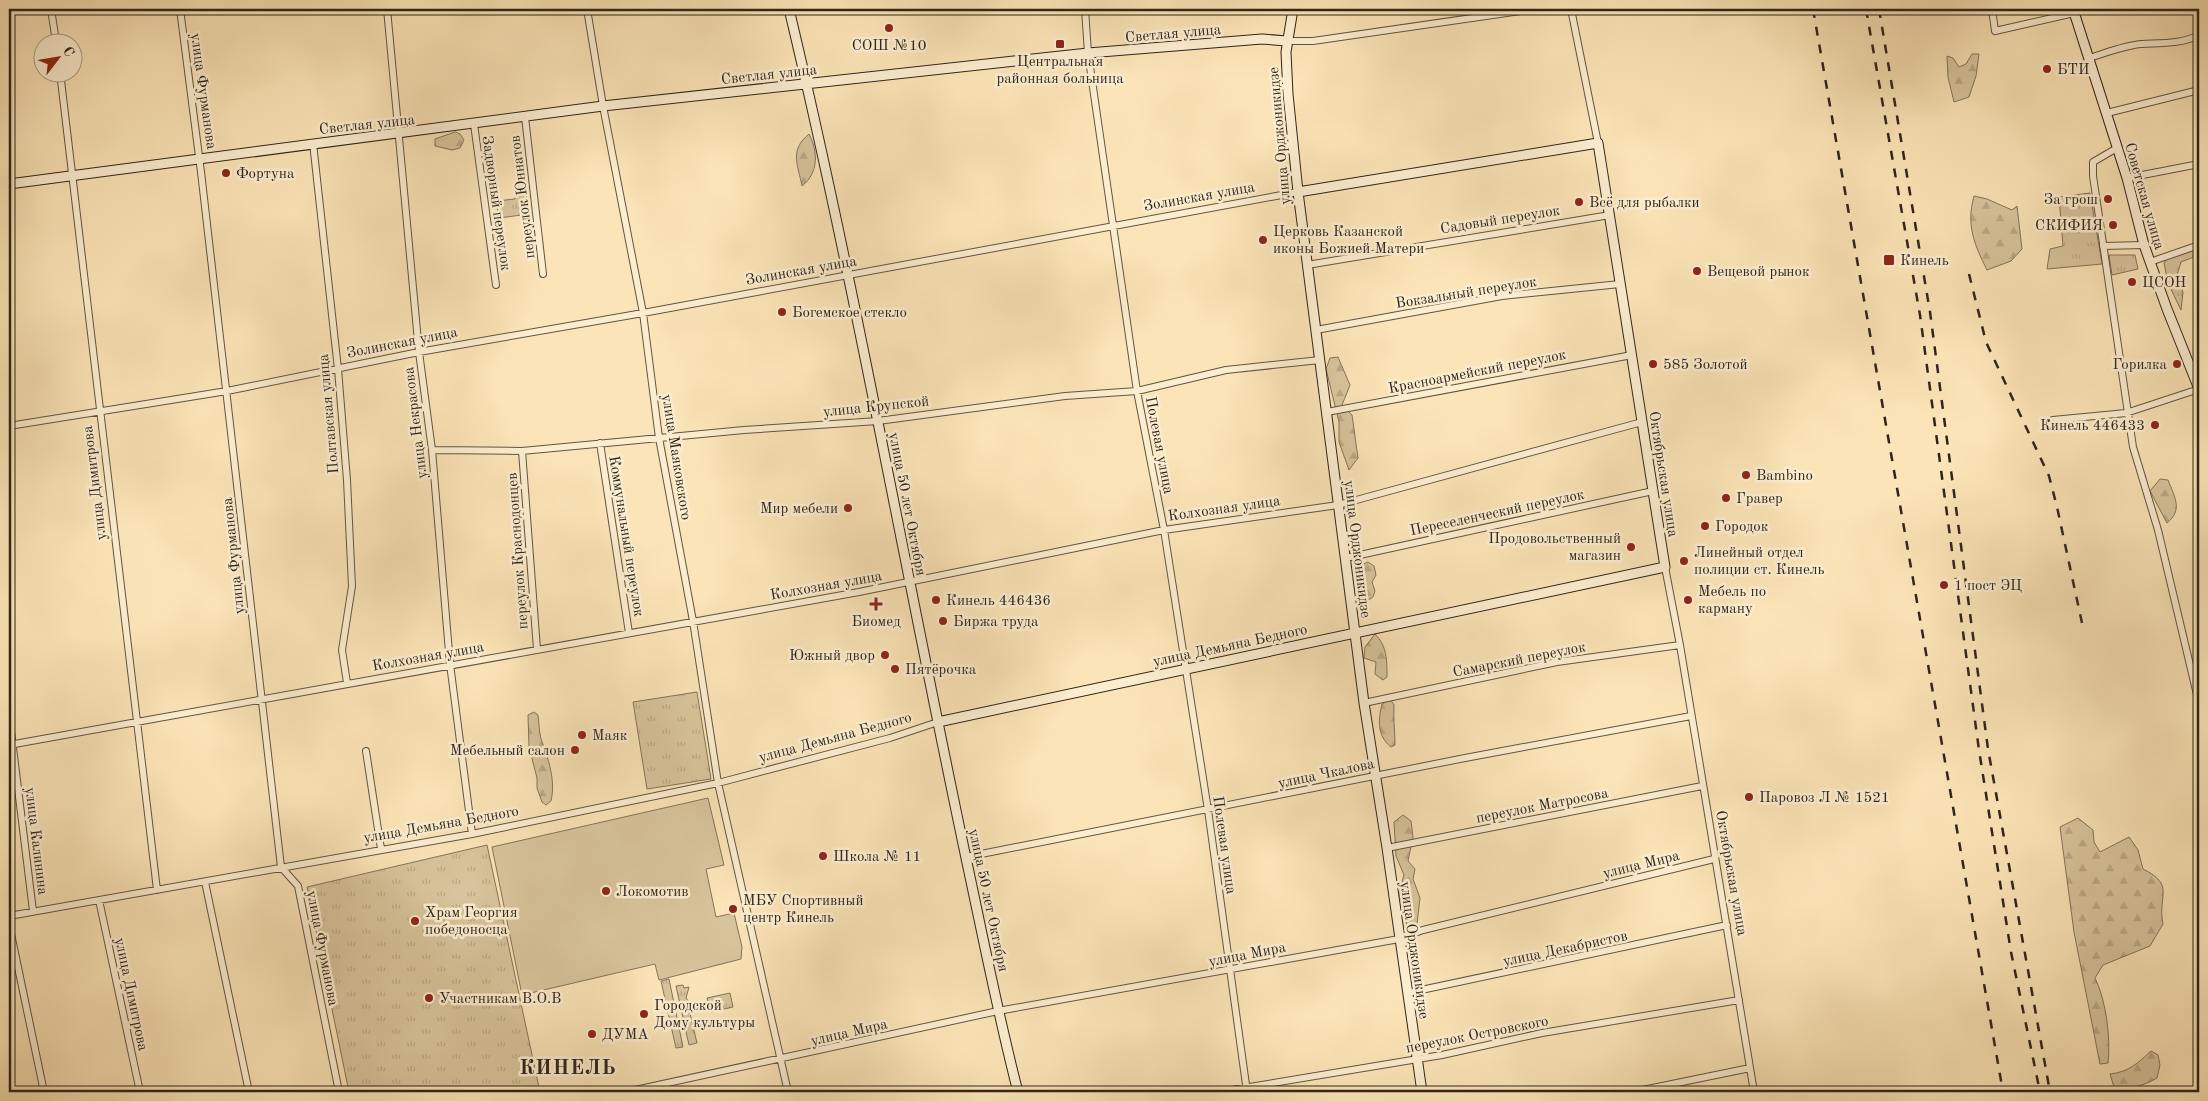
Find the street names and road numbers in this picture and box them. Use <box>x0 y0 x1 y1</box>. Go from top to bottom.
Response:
street label: Светлая улица <box>1124 23 1222 46</box>
street label: улица Фурманова <box>187 32 218 151</box>
street label: Светлая улица <box>720 63 818 88</box>
street label: улица Орджоникидзе <box>1267 66 1294 206</box>
street label: Светлая улица <box>318 113 416 138</box>
street label: переулок Юннатов <box>508 134 539 259</box>
street label: Задворный переулок <box>479 135 512 272</box>
street label: Советская улица <box>2121 141 2166 252</box>
street label: Золинская улица <box>1143 180 1257 215</box>
street label: Садовый переулок <box>1439 204 1562 237</box>
street label: Золинская улица <box>745 254 859 289</box>
street label: Вокзальный переулок <box>1395 275 1538 312</box>
street label: Золинская улица <box>346 325 460 362</box>
street label: Красноармейский переулок <box>1387 348 1568 397</box>
street label: Полтавская улица <box>317 353 342 474</box>
street label: улица Некрасова <box>402 365 431 480</box>
street label: улица Маяковского <box>658 393 693 521</box>
street label: улица Крупской <box>822 394 930 421</box>
street label: Полевая улица <box>1142 395 1175 496</box>
street label: Октябрьская улица <box>1645 410 1680 539</box>
street label: улица Димитрова <box>81 424 110 541</box>
street label: улица 50 лет Октября <box>885 431 928 577</box>
street label: Коммунальный переулок <box>605 455 646 618</box>
street label: переулок Краснодонцев <box>506 472 531 630</box>
street label: улица Орджоникидзе <box>1341 479 1372 619</box>
street label: Переселенческий переулок <box>1409 488 1586 539</box>
street label: Колхозная улица <box>1167 494 1282 525</box>
street label: улица Фурманова <box>221 496 248 615</box>
street label: Колхозная улица <box>769 569 884 604</box>
street label: улица Демьяна Бедного <box>1152 623 1309 670</box>
street label: Колхозная улица <box>371 640 486 675</box>
street label: Самарский переулок <box>1452 640 1587 681</box>
street label: улица Демьяна Бедного <box>757 711 913 766</box>
street label: улица Чкалова <box>1277 757 1376 792</box>
street label: улица Калинина <box>21 786 50 897</box>
street label: переулок Матросова <box>1475 786 1610 827</box>
street label: Полевая улица <box>1209 795 1238 896</box>
street label: улица Демьяна Бедного <box>362 804 520 847</box>
street label: Октябрьская улица <box>1712 809 1749 938</box>
street label: улица 50 лет Октября <box>965 827 1010 973</box>
street label: улица Мира <box>1602 849 1682 882</box>
street label: улица Орджоникидзе <box>1396 881 1431 1020</box>
street label: улица Фурманова <box>303 889 340 1008</box>
street label: улица Декабристов <box>1502 929 1629 970</box>
street label: улица Димитрова <box>111 936 150 1053</box>
street label: улица Мира <box>1207 941 1288 970</box>
street label: переулок Островского <box>1405 1014 1550 1057</box>
street label: улица Мира <box>809 1017 890 1050</box>

